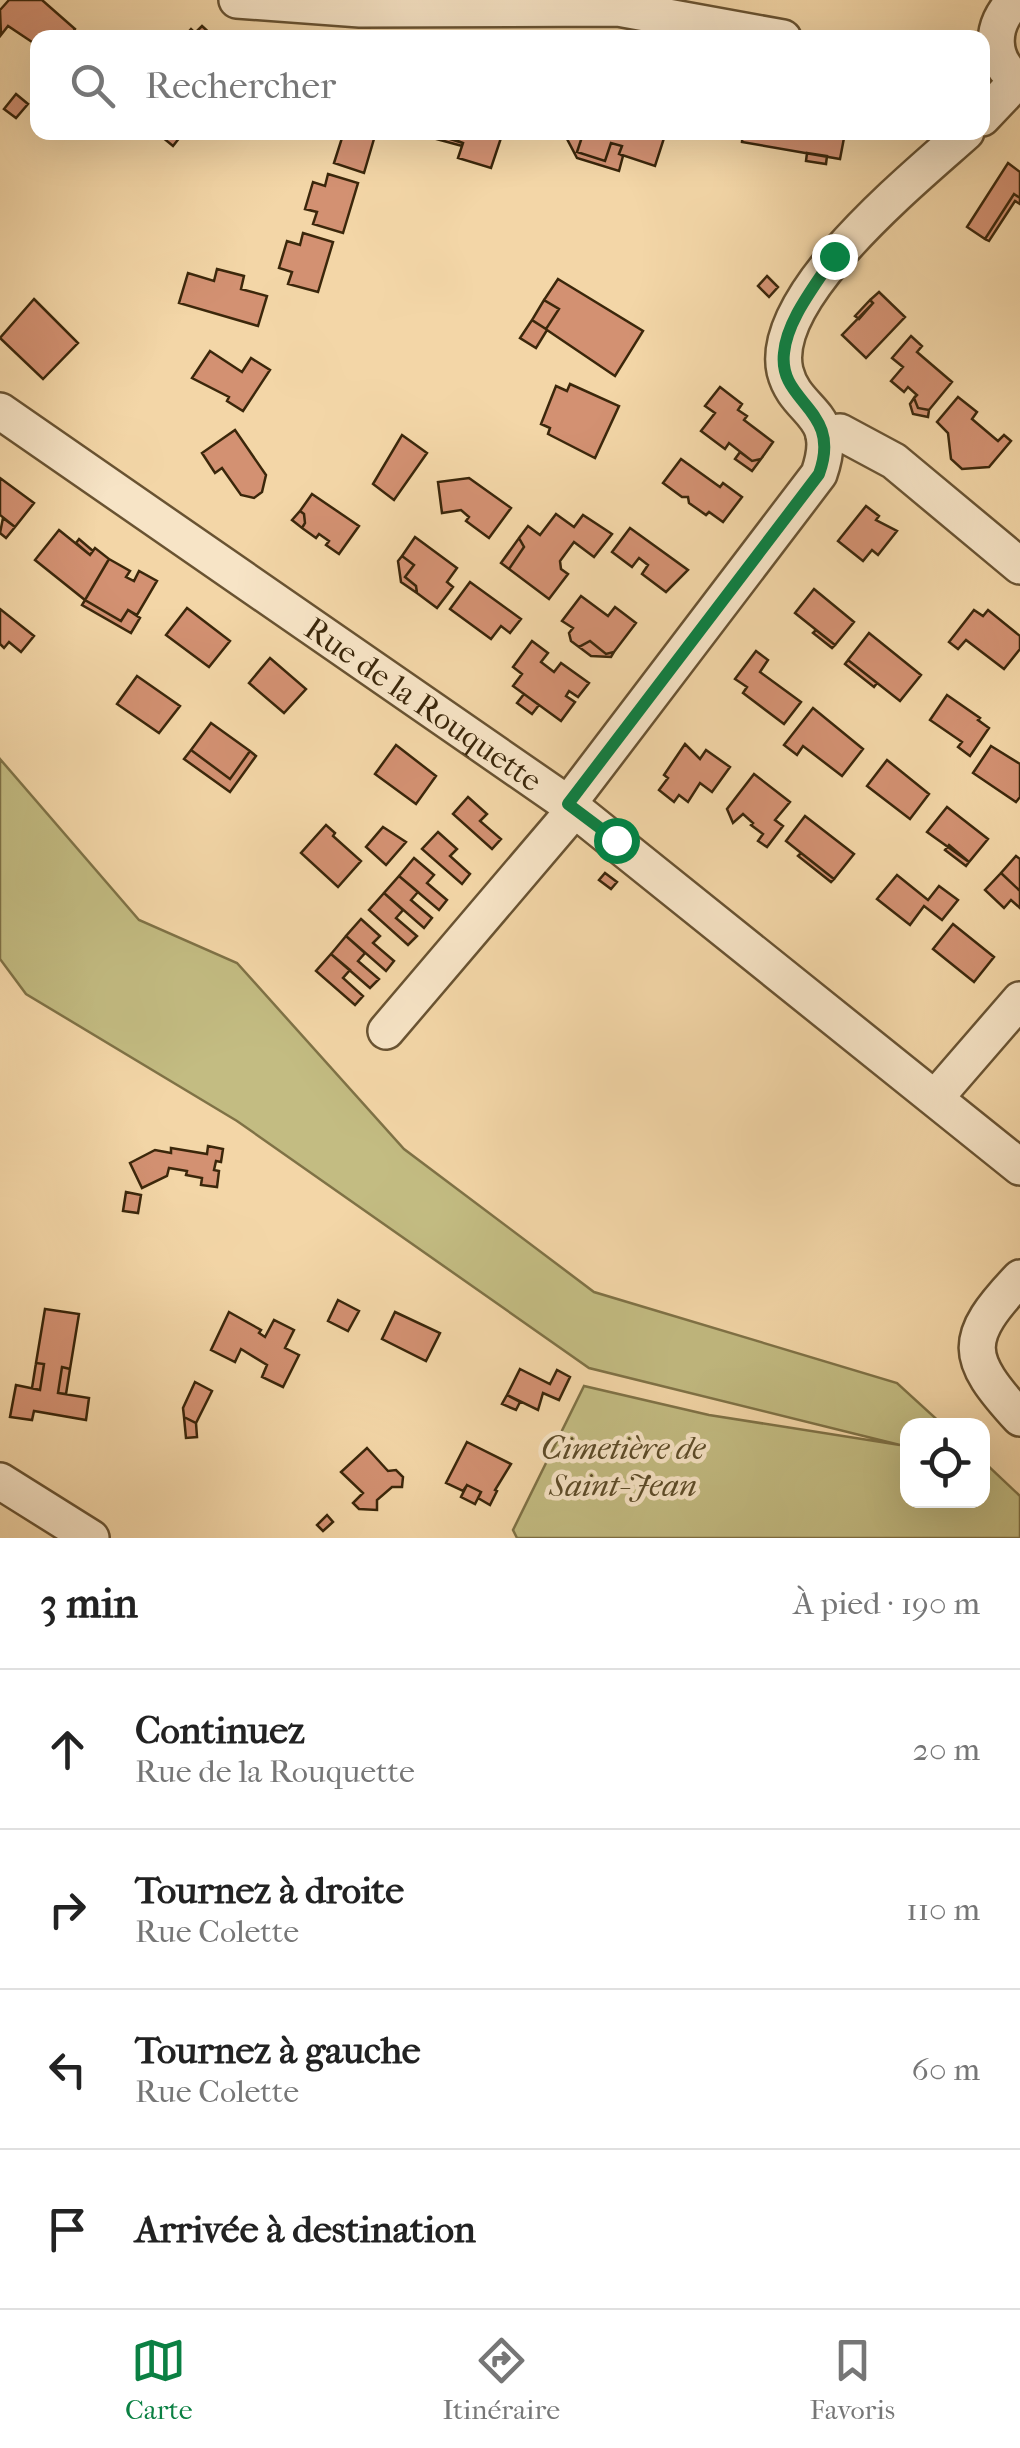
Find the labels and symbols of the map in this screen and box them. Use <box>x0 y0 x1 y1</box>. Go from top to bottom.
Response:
route end <box>812 234 858 280</box>
street label: Rue de la Rouquette <box>298 610 549 799</box>
route start <box>594 818 640 864</box>
park label: Cimetière de Saint-Jean <box>541 1430 706 1504</box>

